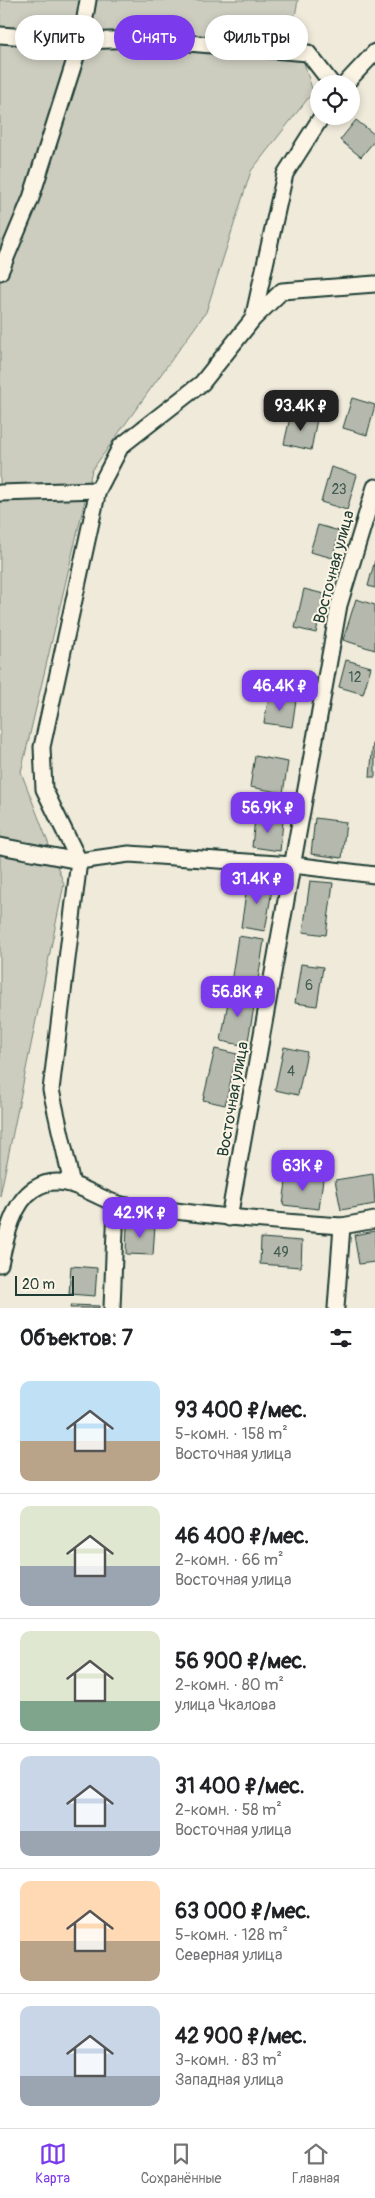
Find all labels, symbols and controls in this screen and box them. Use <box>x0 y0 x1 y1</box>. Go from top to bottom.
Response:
chip: Купить <box>15 15 104 60</box>
chip: Снять <box>114 15 195 60</box>
chip: Фильтры <box>205 15 308 60</box>
map controls <box>310 75 360 125</box>
button: locate <box>310 75 360 125</box>
pin: 93.4K ₽ <box>255 390 347 432</box>
text: 93.4K ₽ <box>275 396 327 416</box>
house number: 23 <box>331 481 347 498</box>
street label: Восточная улица <box>309 508 359 626</box>
house number: 12 <box>348 669 362 686</box>
pin: 46.4K ₽ <box>234 670 326 712</box>
text: 46.4K ₽ <box>253 676 307 696</box>
pin: 56.9K ₽ <box>222 792 314 834</box>
text: 56.9K ₽ <box>242 798 294 818</box>
pin: 31.4K ₽ <box>211 862 303 905</box>
text: 31.4K ₽ <box>232 869 282 889</box>
pin: 56.8K ₽ <box>192 976 284 1018</box>
house number: 6 <box>305 977 313 994</box>
text: 56.8K ₽ <box>212 982 264 1002</box>
street label: Восточная улица <box>213 1040 253 1158</box>
house number: 4 <box>287 1063 295 1080</box>
pin: 63K ₽ <box>268 1150 338 1192</box>
text: 63K ₽ <box>283 1156 323 1176</box>
pin: 42.9K ₽ <box>94 1196 186 1239</box>
text: 42.9K ₽ <box>114 1203 166 1223</box>
house number: 49 <box>273 1244 289 1261</box>
scale bar <box>15 1273 74 1296</box>
text: 20 m <box>22 1276 55 1293</box>
icon: filters <box>327 1324 355 1352</box>
text: Объектов: 7 <box>20 1325 133 1352</box>
text: 93 400 ₽/мес. <box>175 1397 307 1424</box>
icon: home <box>60 1401 120 1461</box>
text: 5-комн. · 158 m² <box>175 1424 288 1444</box>
text: Восточная улица <box>175 1444 291 1464</box>
text: 46 400 ₽/мес. <box>175 1523 309 1550</box>
icon: home <box>60 1526 120 1586</box>
text: 2-комн. · 66 m² <box>175 1550 284 1570</box>
text: Восточная улица <box>175 1570 291 1590</box>
text: 56 900 ₽/мес. <box>175 1648 307 1675</box>
icon: home <box>60 1651 120 1711</box>
text: 2-комн. · 80 m² <box>175 1675 284 1695</box>
text: улица Чкалова <box>175 1695 276 1715</box>
text: 31 400 ₽/мес. <box>175 1773 305 1800</box>
icon: home <box>60 1776 120 1836</box>
text: 2-комн. · 58 m² <box>175 1800 282 1820</box>
text: Восточная улица <box>175 1820 291 1840</box>
text: 63 000 ₽/мес. <box>175 1898 311 1925</box>
icon: home <box>60 1901 120 1961</box>
text: 5-комн. · 128 m² <box>175 1925 288 1945</box>
text: Северная улица <box>175 1945 282 1965</box>
text: 42 900 ₽/мес. <box>175 2023 307 2050</box>
icon: home <box>60 2026 120 2086</box>
text: 3-комн. · 83 m² <box>175 2050 282 2070</box>
text: Западная улица <box>175 2070 283 2090</box>
tab: Карта <box>35 2140 70 2187</box>
tab: Сохранённые <box>141 2140 221 2187</box>
tab: Главная <box>292 2140 340 2187</box>

